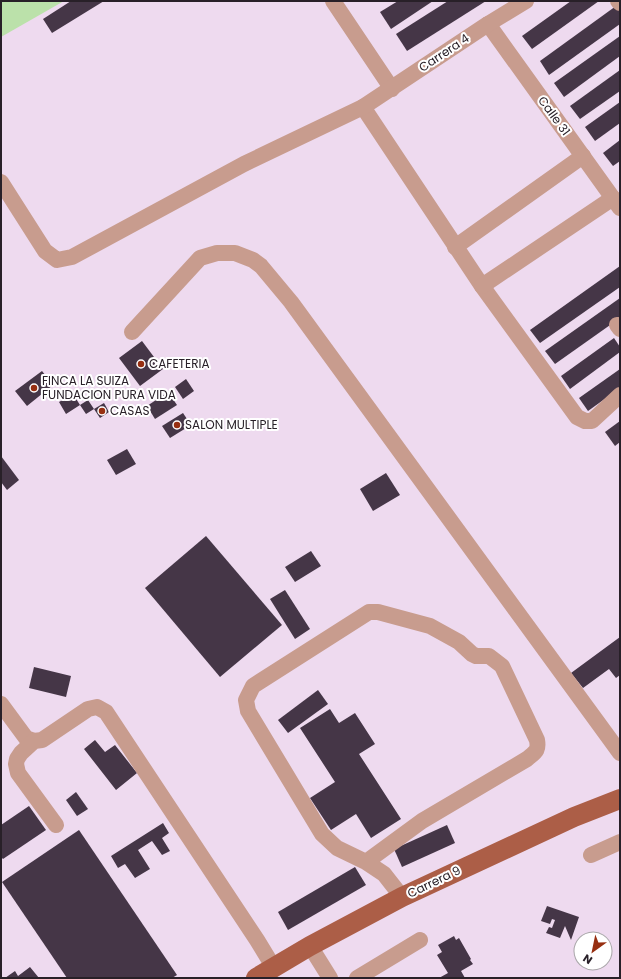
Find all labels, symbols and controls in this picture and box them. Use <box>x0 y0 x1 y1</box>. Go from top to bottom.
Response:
street label: Carrera 4 <box>415 29 473 76</box>
street label: Calle 31 <box>534 93 574 139</box>
place label: CAFETERIA <box>149 355 210 372</box>
marker: CAFETERIA <box>136 359 146 369</box>
place label: FINCA LA SUIZA FUNDACION PURA VIDA <box>42 372 176 403</box>
marker: FINCA LA SUIZA FUNDACION PURA VIDA <box>29 383 39 393</box>
place label: CASAS <box>110 402 150 419</box>
marker: CASAS <box>97 406 107 416</box>
place label: SALON MULTIPLE <box>185 416 278 433</box>
marker: SALON MULTIPLE <box>172 420 182 430</box>
street label: Carrera 9 <box>404 861 463 902</box>
north arrow <box>573 931 613 971</box>
text: N <box>580 950 595 968</box>

